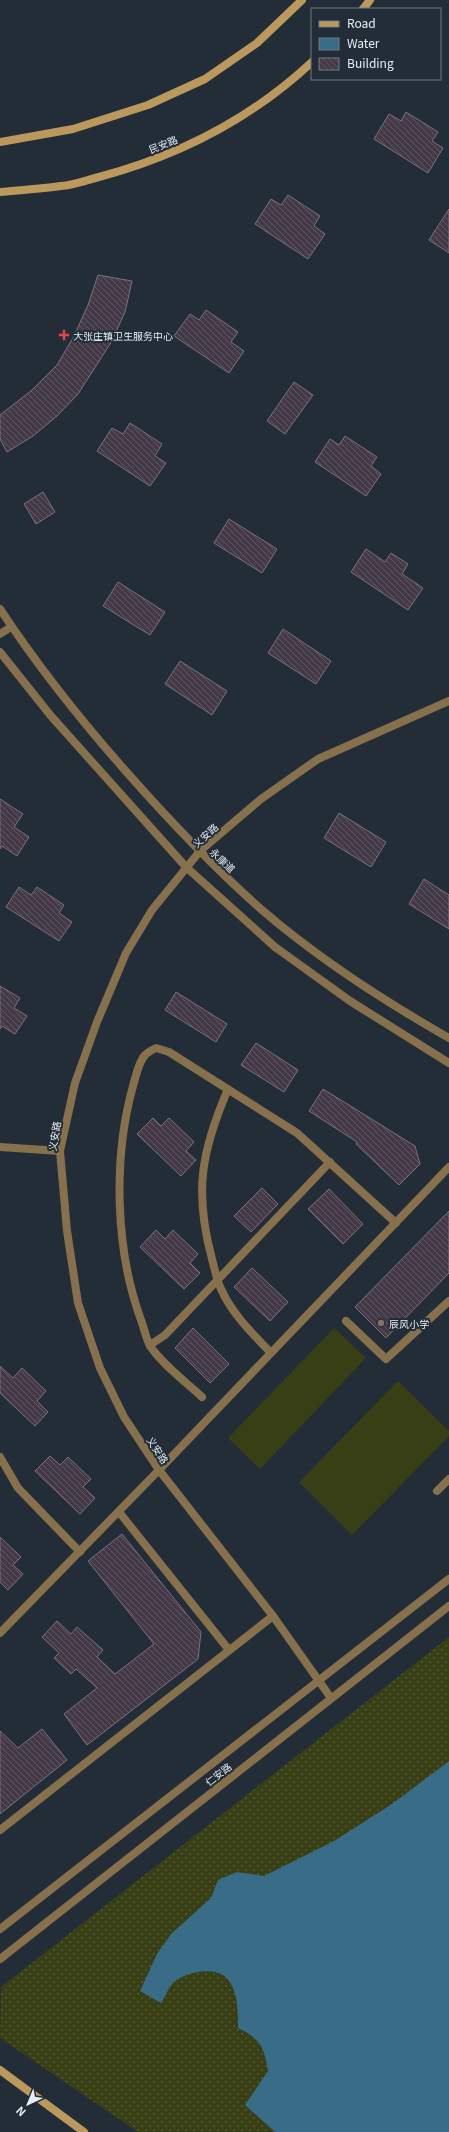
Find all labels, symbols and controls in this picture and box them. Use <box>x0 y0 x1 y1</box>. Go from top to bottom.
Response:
legend <box>311 8 441 80</box>
text: Road <box>347 14 376 31</box>
text: Water <box>347 34 380 51</box>
text: Building <box>347 54 394 71</box>
street label: 民安路 <box>146 131 180 157</box>
place label: 大张庄镇卫生服务中心 <box>73 328 173 343</box>
marker: 大张庄镇卫生服务中心 <box>58 329 70 341</box>
street label: 义安路 <box>189 819 221 851</box>
street label: 永康道 <box>207 844 239 876</box>
street label: 义安路 <box>44 1120 64 1152</box>
place label: 辰风小学 <box>389 1316 429 1331</box>
marker: 辰风小学 <box>376 1318 386 1328</box>
street label: 义安路 <box>143 1433 173 1467</box>
street label: 仁安路 <box>202 1759 234 1789</box>
north arrow <box>8 2084 48 2124</box>
text: N <box>12 2103 29 2121</box>

